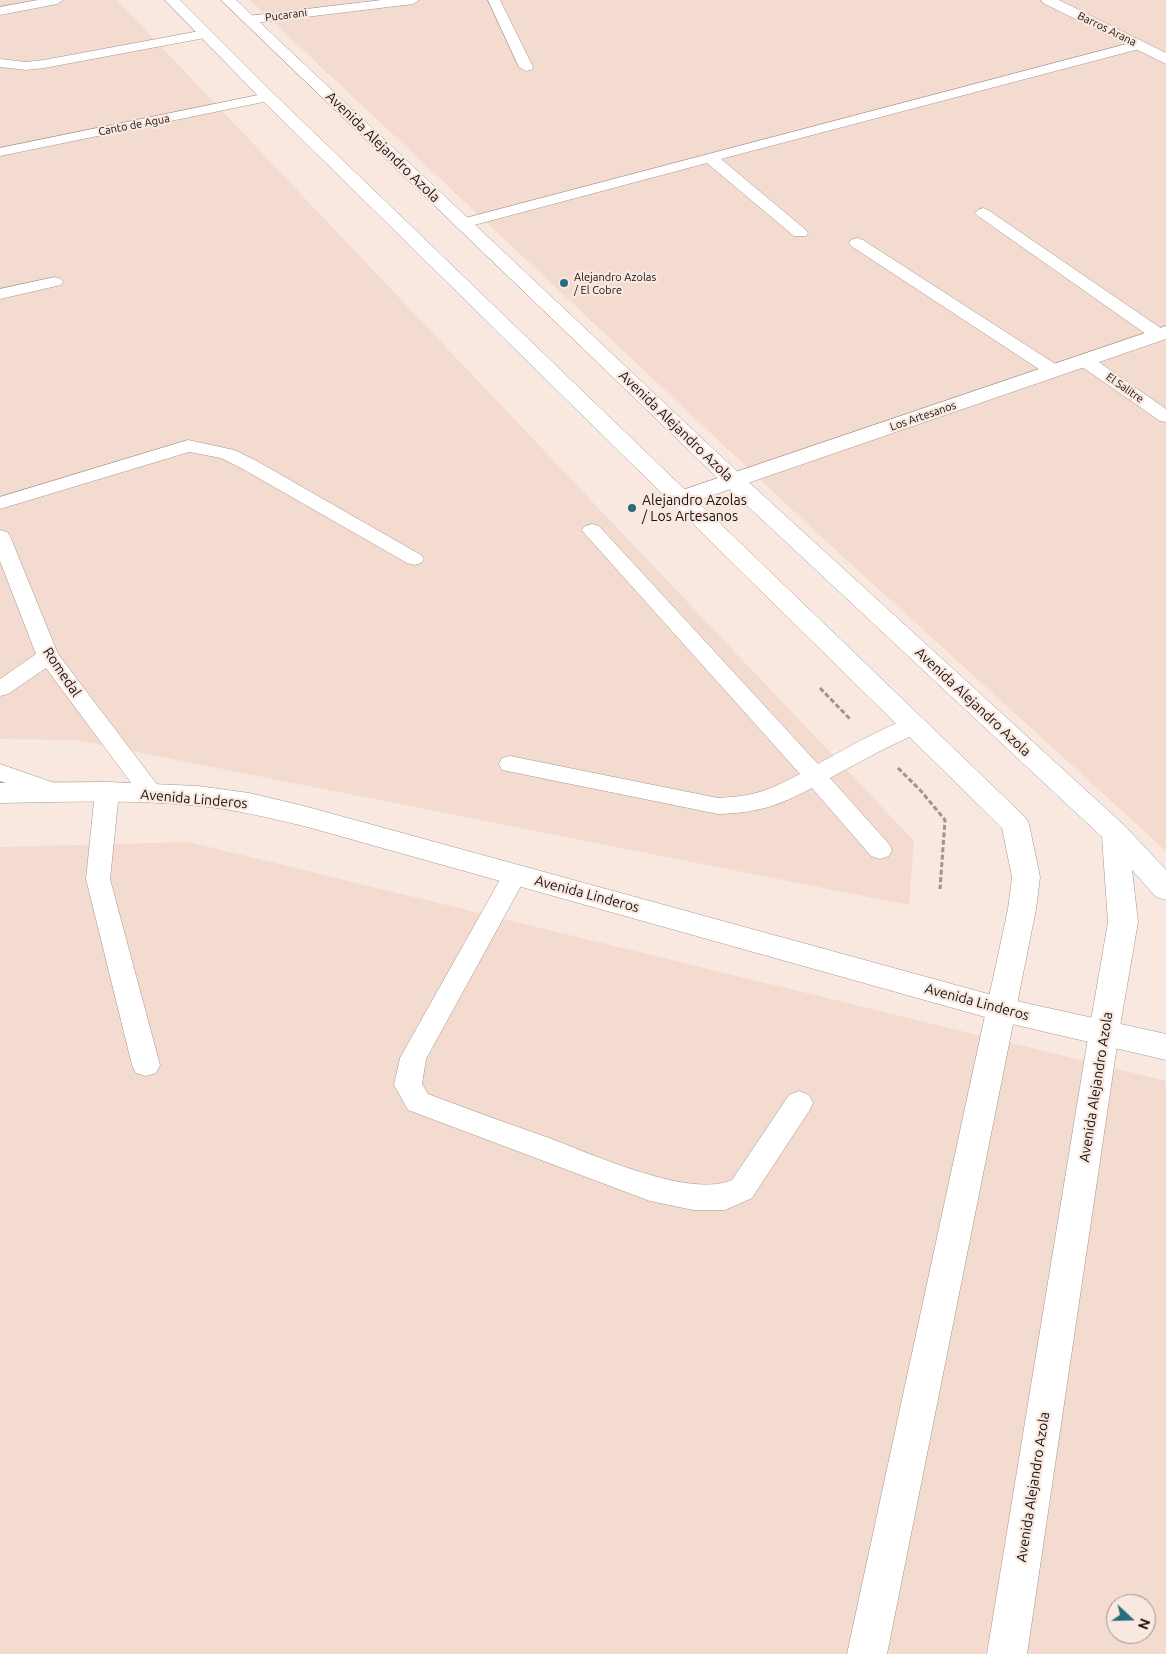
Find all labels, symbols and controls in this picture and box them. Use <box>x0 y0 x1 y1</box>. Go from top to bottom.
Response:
street label: Pucarani <box>264 6 308 24</box>
street label: Barros Arana <box>1076 9 1138 49</box>
street label: Avenida Alejandro Azola <box>322 88 444 206</box>
street label: Canto de Agua <box>97 112 171 138</box>
place label: Alejandro Azolas / El Cobre <box>574 270 656 296</box>
marker: Alejandro Azolas / El Cobre <box>558 277 570 289</box>
street label: Avenida Alejandro Azola <box>615 367 737 485</box>
street label: El Salitre <box>1104 370 1146 406</box>
street label: Los Artesanos <box>888 399 958 433</box>
place label: Alejandro Azolas / Los Artesanos <box>642 492 747 524</box>
marker: Alejandro Azolas / Los Artesanos <box>626 502 638 514</box>
street label: Romedal <box>39 644 85 700</box>
street label: Avenida Alejandro Azola <box>912 644 1034 760</box>
street label: Avenida Linderos <box>140 786 248 812</box>
street label: Avenida Linderos <box>533 872 641 916</box>
street label: Avenida Linderos <box>923 980 1031 1024</box>
street label: Avenida Alejandro Azola <box>1076 1011 1116 1163</box>
street label: Avenida Alejandro Azola <box>1013 1411 1053 1563</box>
north arrow <box>1106 1594 1156 1644</box>
text: N <box>1135 1616 1153 1632</box>

